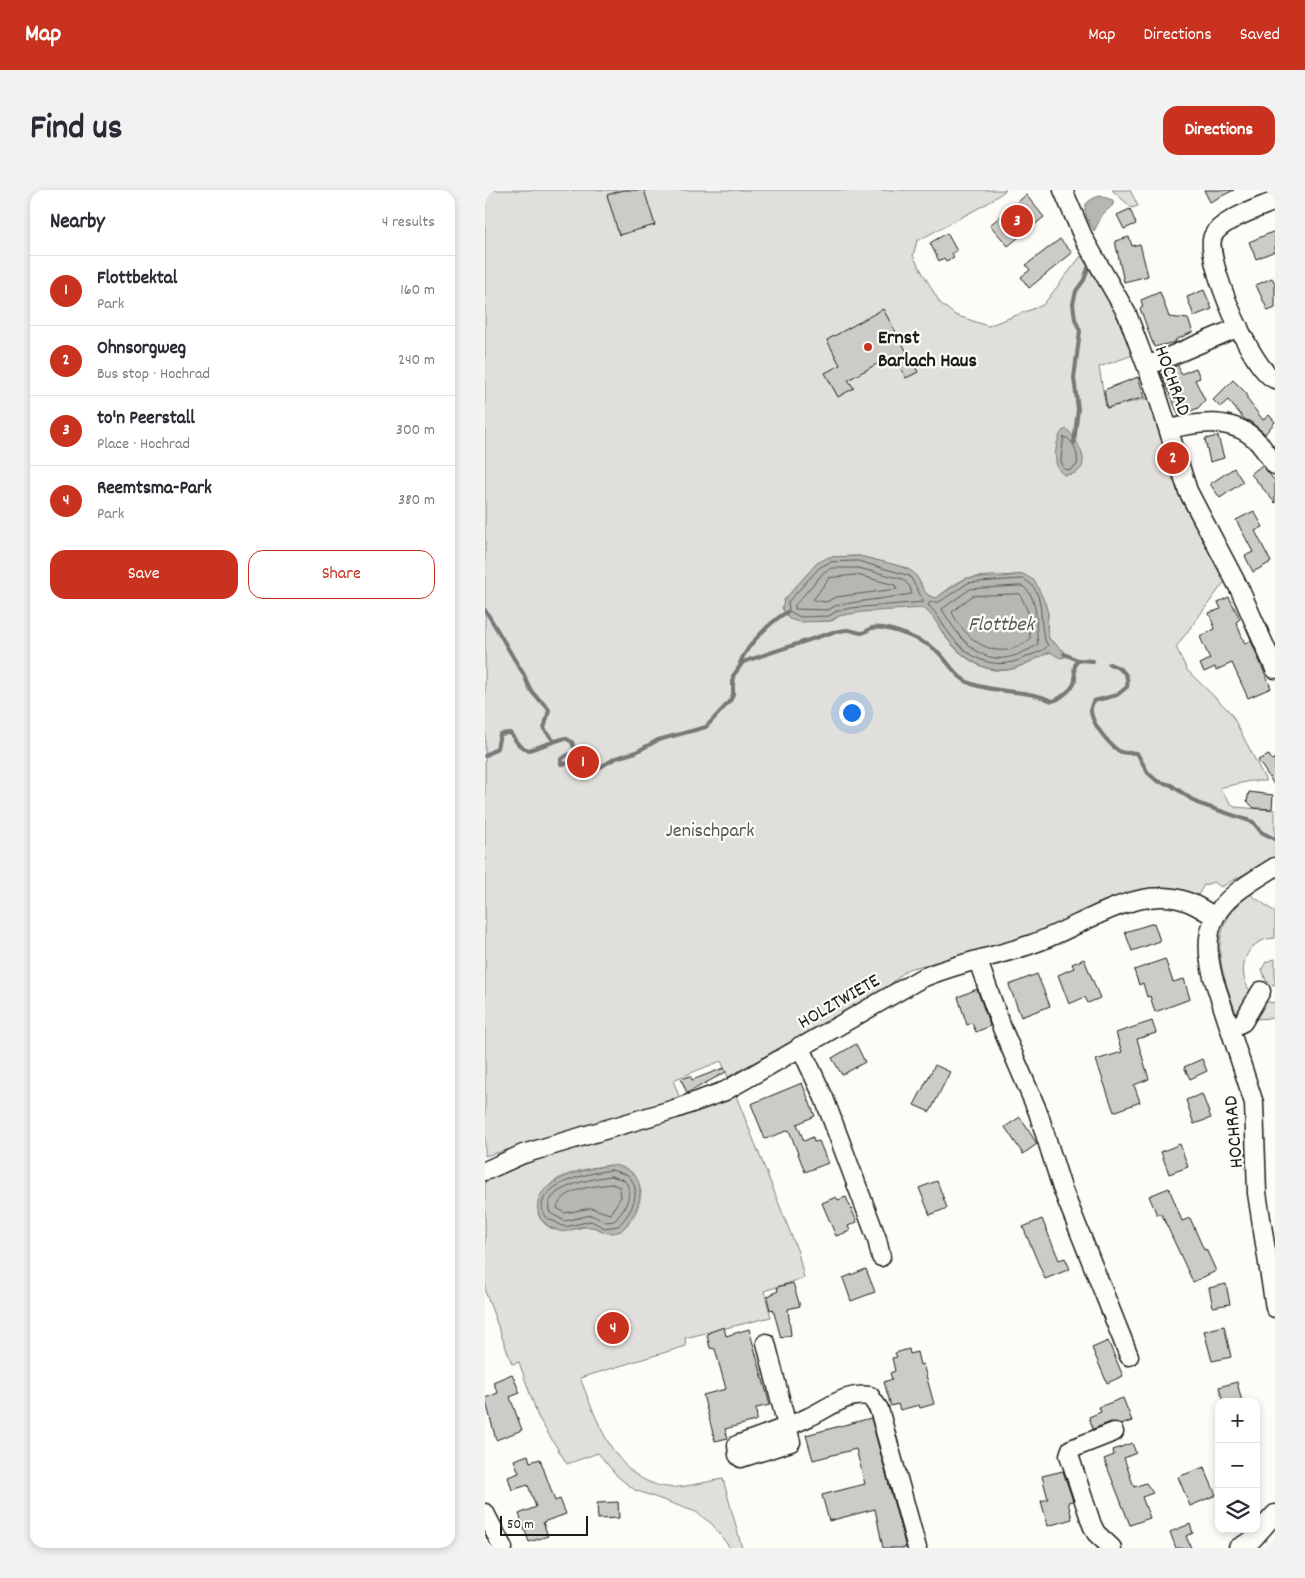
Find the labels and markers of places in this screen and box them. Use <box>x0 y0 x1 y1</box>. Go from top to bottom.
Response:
pin: 3 <box>1001 202 1033 240</box>
place label: Ernst Barlach Haus <box>878 325 977 376</box>
marker: Ernst Barlach Haus <box>862 341 874 353</box>
pin: 2 <box>1157 439 1189 477</box>
pin: 1 <box>567 743 599 781</box>
pin: 4 <box>597 1309 629 1347</box>

